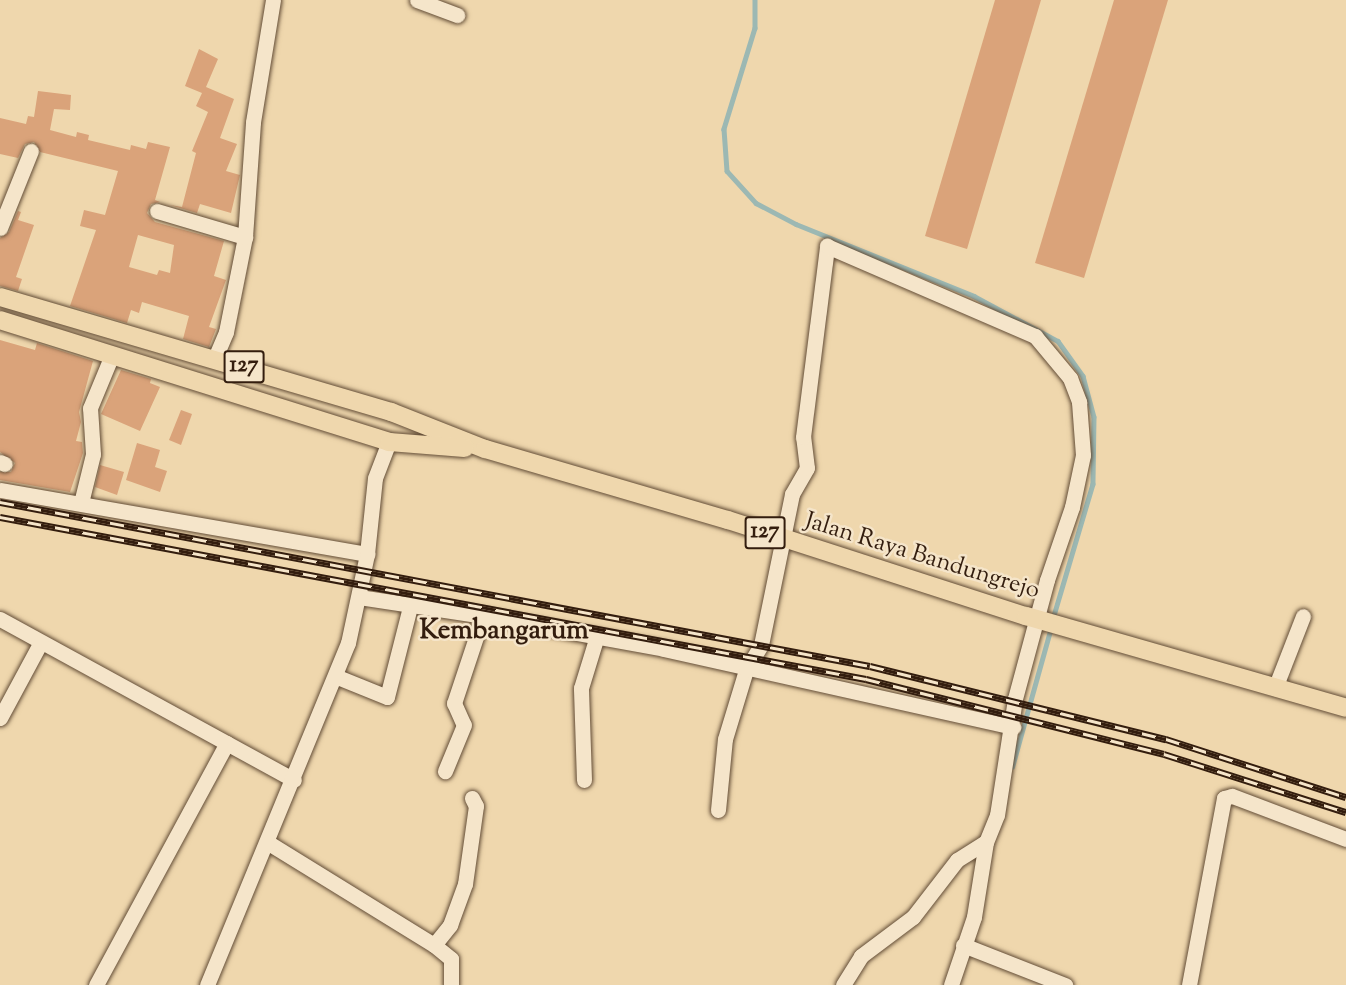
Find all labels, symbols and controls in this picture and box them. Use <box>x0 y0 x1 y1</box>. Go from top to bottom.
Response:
road number: 127 <box>223 348 265 386</box>
street label: Jalan Raya Bandungrejo <box>801 508 1043 606</box>
road number: 127 <box>744 514 786 552</box>
district label: Kembangarum <box>419 616 589 648</box>

